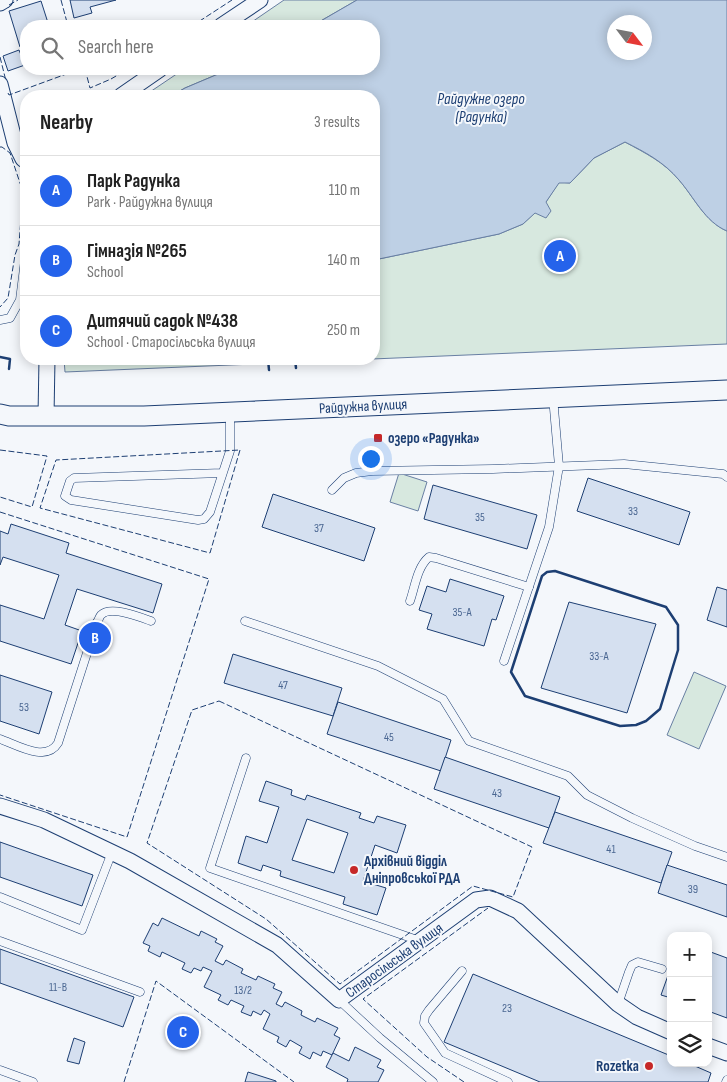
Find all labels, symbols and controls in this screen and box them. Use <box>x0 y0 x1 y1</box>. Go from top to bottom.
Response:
north arrow <box>607 15 652 60</box>
search box <box>20 20 380 75</box>
icon: search <box>38 34 66 62</box>
text: Search here <box>78 36 154 59</box>
water label: Райдужне озеро (Радунка) <box>437 90 525 127</box>
text: Nearby <box>40 110 93 135</box>
text: 3 results <box>314 113 360 132</box>
text: Парк Радунка <box>87 170 180 193</box>
text: A <box>52 181 60 200</box>
text: 110 m <box>329 181 360 200</box>
text: Park · Райдужна вулиця <box>87 193 213 212</box>
pin: A <box>544 237 576 275</box>
text: Гімназія №265 <box>87 240 187 263</box>
text: B <box>52 251 60 270</box>
text: 140 m <box>328 251 360 270</box>
text: School <box>87 263 123 282</box>
text: Дитячий садок №438 <box>87 310 238 333</box>
text: C <box>52 321 60 340</box>
text: 250 m <box>327 321 360 340</box>
text: School · Старосільська вулиця <box>87 333 255 352</box>
street label: Райдужна вулиця <box>318 395 408 418</box>
place label: озеро «Радунка» <box>388 429 480 448</box>
marker: озеро «Радунка» <box>372 432 384 444</box>
your location <box>358 446 384 472</box>
house number: 33 <box>628 504 638 519</box>
house number: 35 <box>475 510 485 525</box>
house number: 37 <box>314 521 324 536</box>
house number: 35-А <box>452 605 472 620</box>
pin: B <box>79 619 111 657</box>
house number: 33-А <box>589 649 610 664</box>
house number: 47 <box>278 678 288 693</box>
house number: 53 <box>19 700 29 715</box>
house number: 45 <box>384 730 394 745</box>
house number: 43 <box>492 786 502 801</box>
house number: 41 <box>606 842 616 857</box>
place label: Архівний відділ Дніпровської РДА <box>363 852 461 888</box>
marker: Архівний відділ Дніпровської РДА <box>348 864 360 876</box>
house number: 39 <box>688 882 698 897</box>
street label: Старосільська вулиця <box>342 919 447 1002</box>
map controls <box>667 932 712 1067</box>
button: + <box>667 932 712 977</box>
button: − <box>667 977 712 1022</box>
house number: 11-В <box>49 980 67 995</box>
house number: 13/2 <box>234 983 252 998</box>
house number: 23 <box>502 1001 512 1016</box>
pin: C <box>167 1013 199 1051</box>
button: layers <box>667 1022 712 1067</box>
place label: Rozetka <box>596 1057 639 1076</box>
marker: Rozetka <box>643 1060 655 1072</box>

